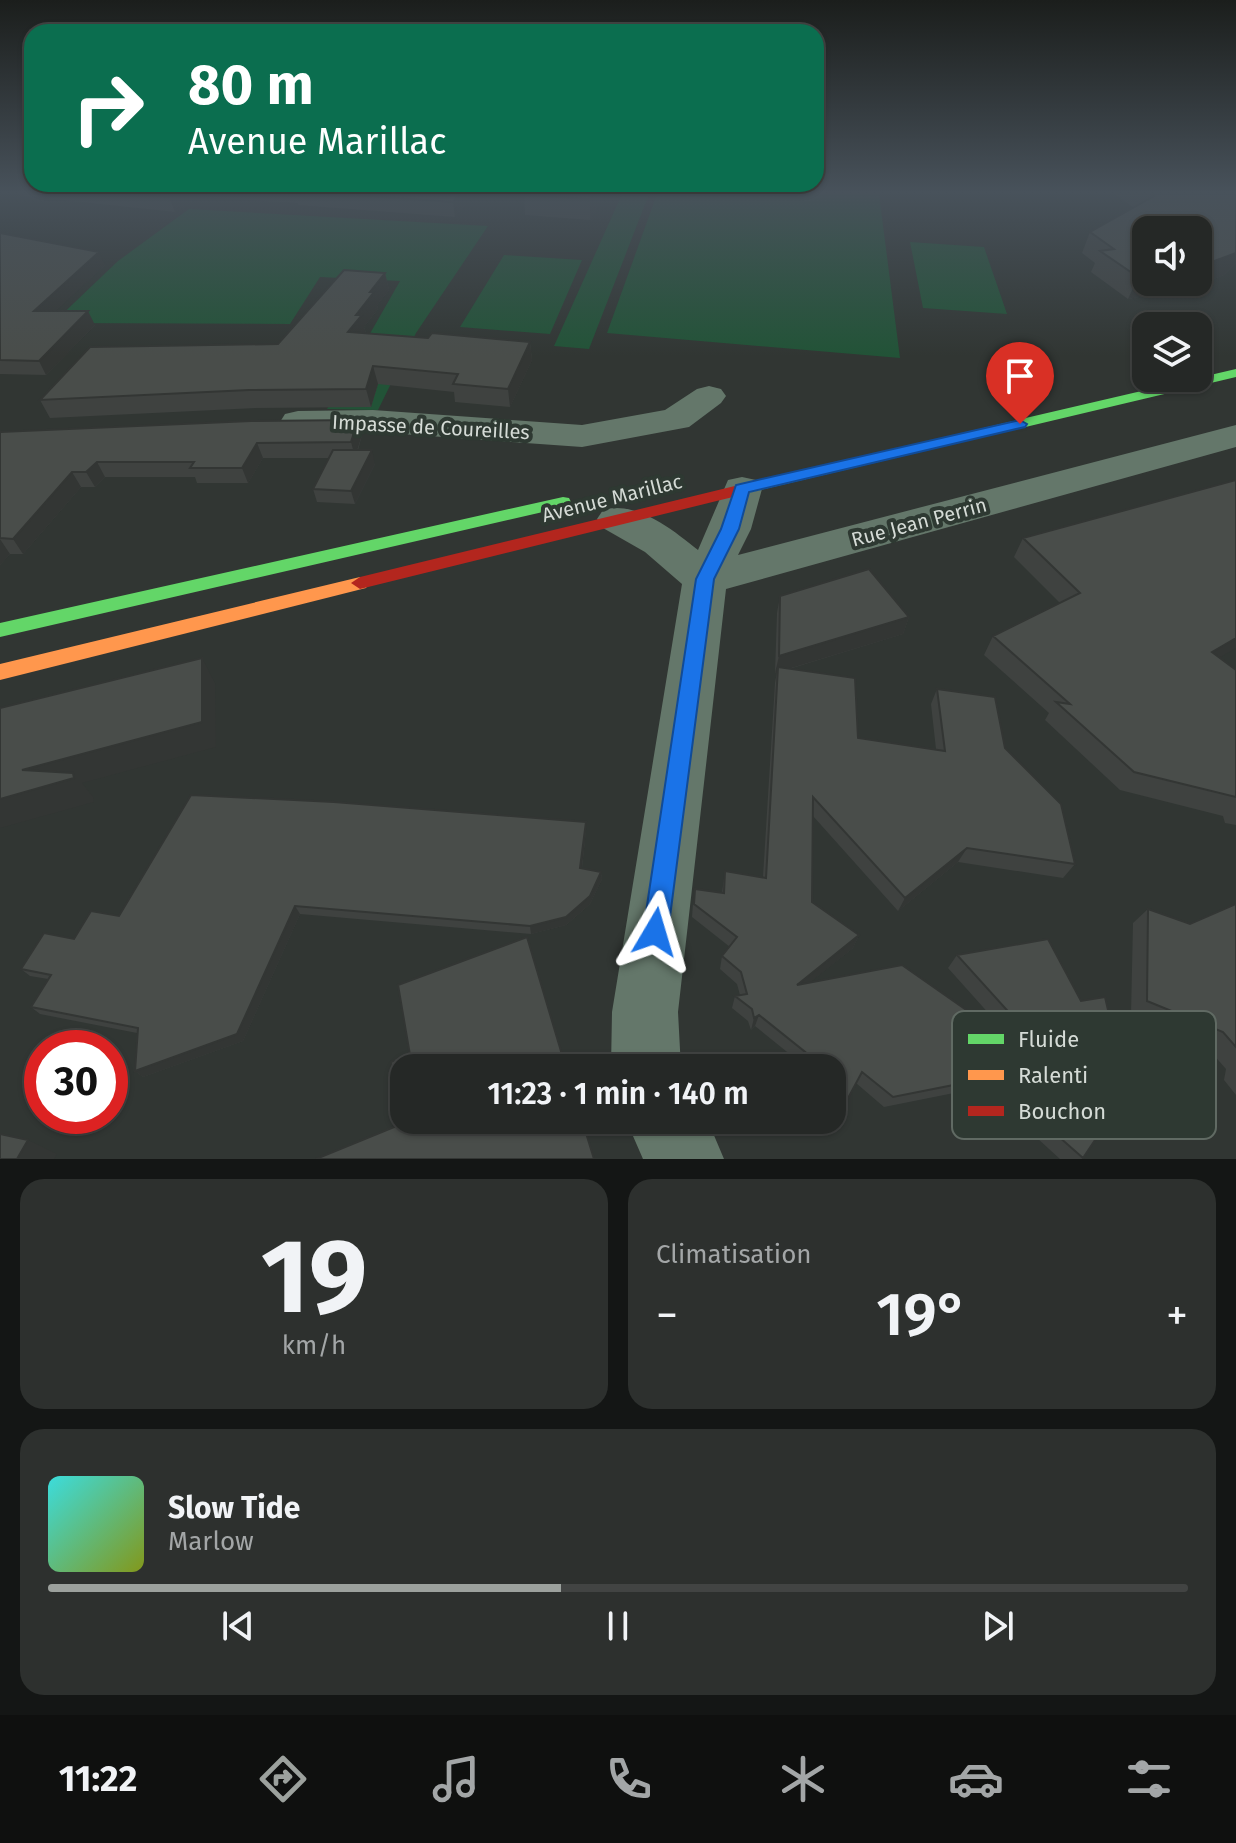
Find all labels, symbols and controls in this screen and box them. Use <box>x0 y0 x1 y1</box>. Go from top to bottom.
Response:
text: 80 m <box>188 52 314 119</box>
icon: right <box>56 56 160 160</box>
text: Avenue Marillac <box>188 120 446 164</box>
map controls <box>1132 216 1212 392</box>
button: sound <box>1132 216 1212 296</box>
button: layers <box>1132 312 1212 392</box>
pin <box>986 342 1054 424</box>
icon: arrive <box>998 354 1042 398</box>
street label: Impasse de Coureilles <box>332 410 530 444</box>
street label: Avenue Marillac <box>539 469 685 527</box>
street label: Rue Jean Perrin <box>849 492 989 552</box>
position arrow <box>613 890 697 974</box>
legend <box>952 1011 1216 1139</box>
text: Fluide <box>1018 1026 1079 1053</box>
speed limit sign: 30 <box>24 1030 128 1134</box>
text: Ralenti <box>1018 1062 1088 1089</box>
text: 11:23 · 1 min · 140 m <box>487 1076 749 1112</box>
text: Bouchon <box>1018 1098 1106 1125</box>
text: 19 <box>261 1215 367 1340</box>
text: Climatisation <box>656 1239 812 1270</box>
text: 19° <box>876 1279 968 1351</box>
text: − <box>656 1289 678 1342</box>
text: + <box>1166 1289 1188 1342</box>
text: km/h <box>282 1330 346 1361</box>
text: Slow Tide <box>168 1490 300 1526</box>
text: Marlow <box>168 1526 254 1557</box>
icon: previous <box>216 1604 260 1648</box>
icon: pause <box>596 1604 640 1648</box>
icon: next <box>976 1604 1020 1648</box>
icon: directions <box>255 1751 311 1807</box>
icon: music <box>428 1751 484 1807</box>
icon: phone <box>601 1751 657 1807</box>
icon: climate <box>775 1751 831 1807</box>
icon: car <box>948 1751 1004 1807</box>
icon: filters <box>1121 1751 1177 1807</box>
text: 11:22 <box>59 1757 137 1801</box>

